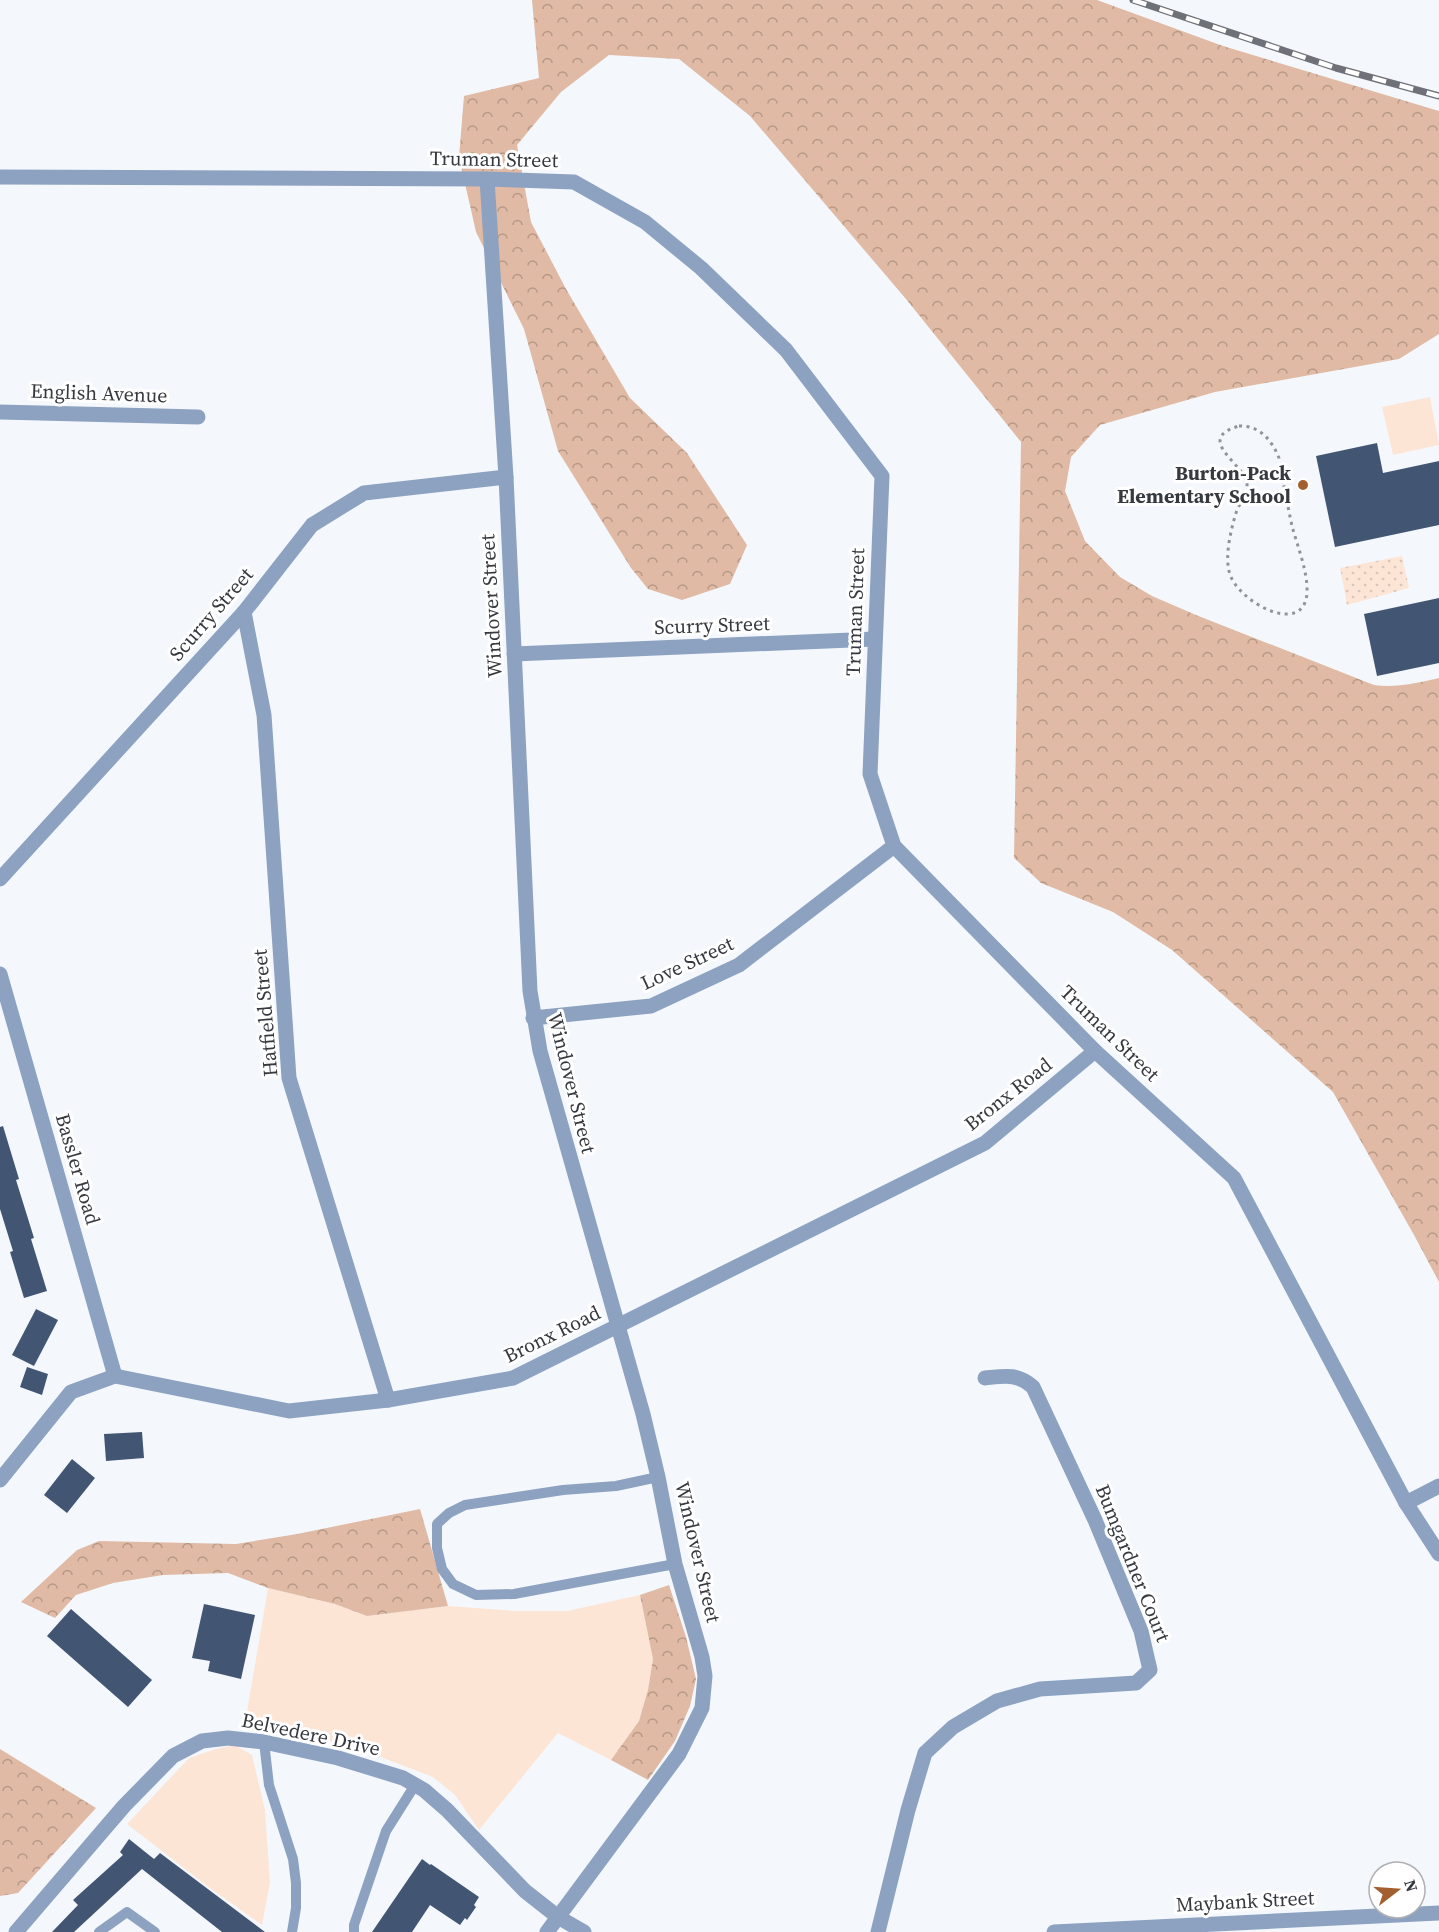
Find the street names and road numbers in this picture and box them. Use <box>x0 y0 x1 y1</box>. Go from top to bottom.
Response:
street label: Truman Street <box>430 144 559 174</box>
street label: English Avenue <box>30 377 168 409</box>
street label: Windover Street <box>473 533 509 679</box>
street label: Truman Street <box>839 547 871 677</box>
street label: Scurry Street <box>163 561 260 667</box>
street label: Scurry Street <box>654 609 771 641</box>
street label: Love Street <box>636 929 738 997</box>
street label: Hatfield Street <box>245 948 285 1078</box>
street label: Truman Street <box>1054 978 1166 1088</box>
street label: Windover Street <box>541 1010 603 1157</box>
street label: Bronx Road <box>958 1050 1058 1137</box>
street label: Bassler Road <box>49 1110 107 1229</box>
street label: Bronx Road <box>499 1298 606 1369</box>
street label: Windover Street <box>668 1479 728 1626</box>
street label: Bumgardner Court <box>1089 1480 1178 1646</box>
street label: Belvedere Drive <box>239 1706 383 1762</box>
street label: Maybank Street <box>1175 1883 1315 1919</box>

